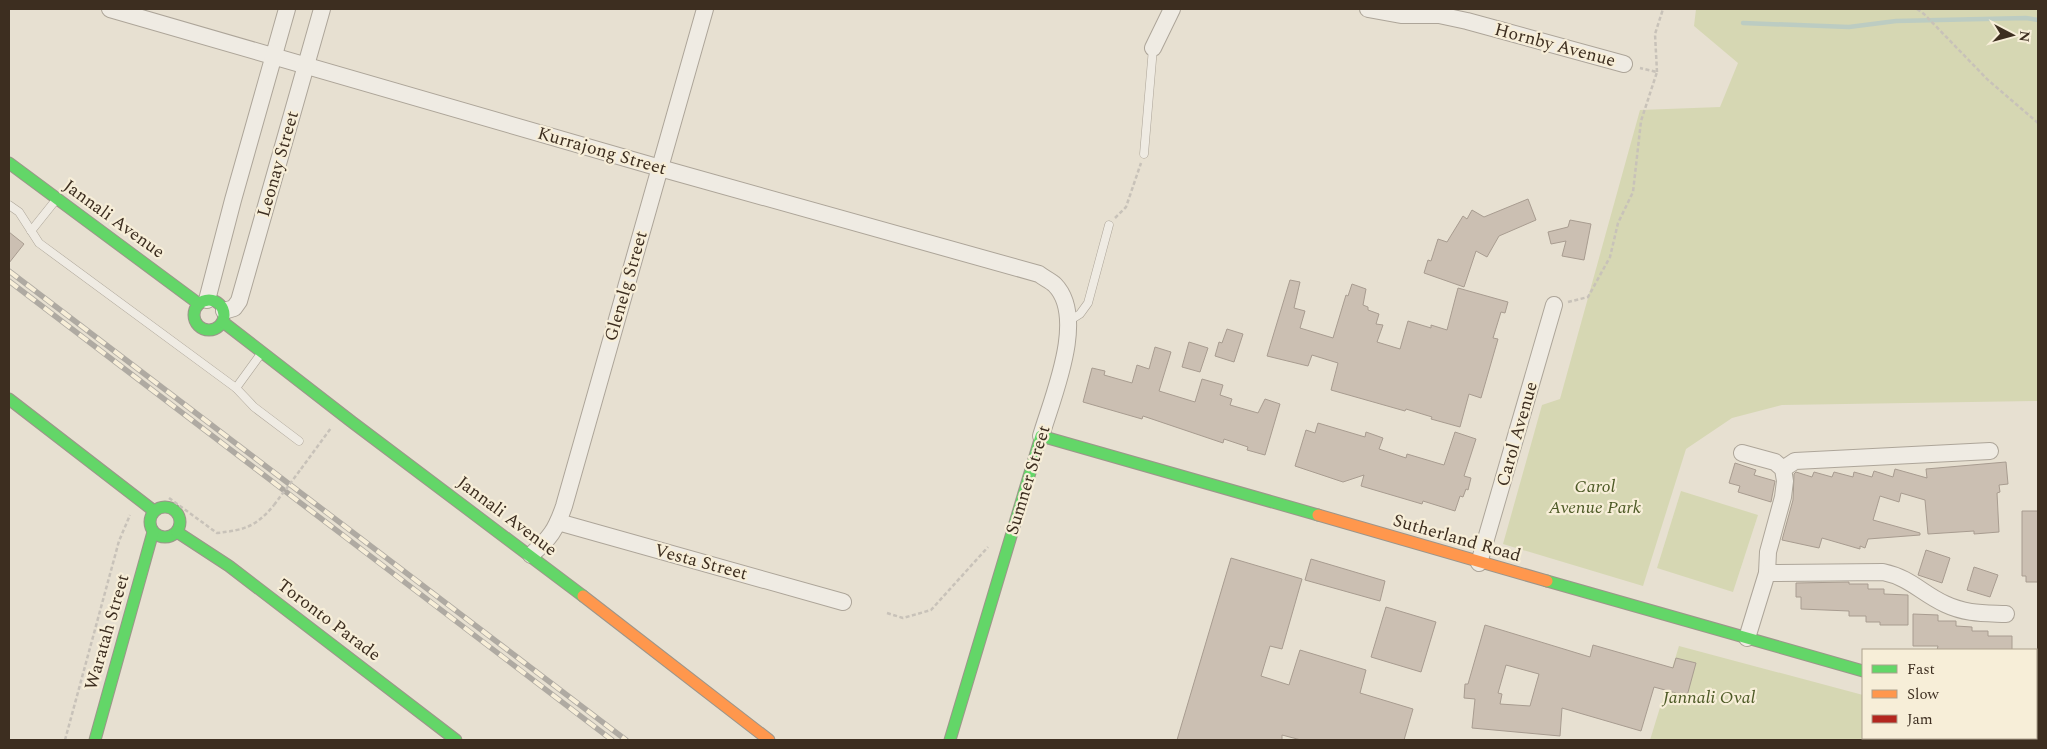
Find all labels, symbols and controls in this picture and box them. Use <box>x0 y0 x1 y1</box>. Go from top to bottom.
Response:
north arrow <box>1987 10 2037 60</box>
street label: Hornby Avenue <box>1491 16 1619 74</box>
text: N <box>2013 30 2035 43</box>
street label: Leonay Street <box>250 108 306 220</box>
street label: Kurrajong Street <box>534 120 670 182</box>
street label: Jannali Avenue <box>58 173 170 265</box>
street label: Glenelg Street <box>597 228 655 344</box>
street label: Carol Avenue <box>1489 378 1545 490</box>
street label: Sumner Street <box>999 422 1057 538</box>
street label: Jannali Avenue <box>451 469 563 563</box>
park label: Carol Avenue Park <box>1548 473 1642 521</box>
street label: Sutherland Road <box>1390 507 1524 569</box>
street label: Vesta Street <box>651 537 751 587</box>
street label: Waratah Street <box>78 571 136 693</box>
street label: Toronto Parade <box>271 572 387 668</box>
legend <box>1862 649 2037 739</box>
text: Fast <box>1907 658 1935 681</box>
text: Slow <box>1907 683 1939 706</box>
park label: Jannali Oval <box>1661 684 1756 711</box>
text: Jam <box>1907 708 1933 731</box>

